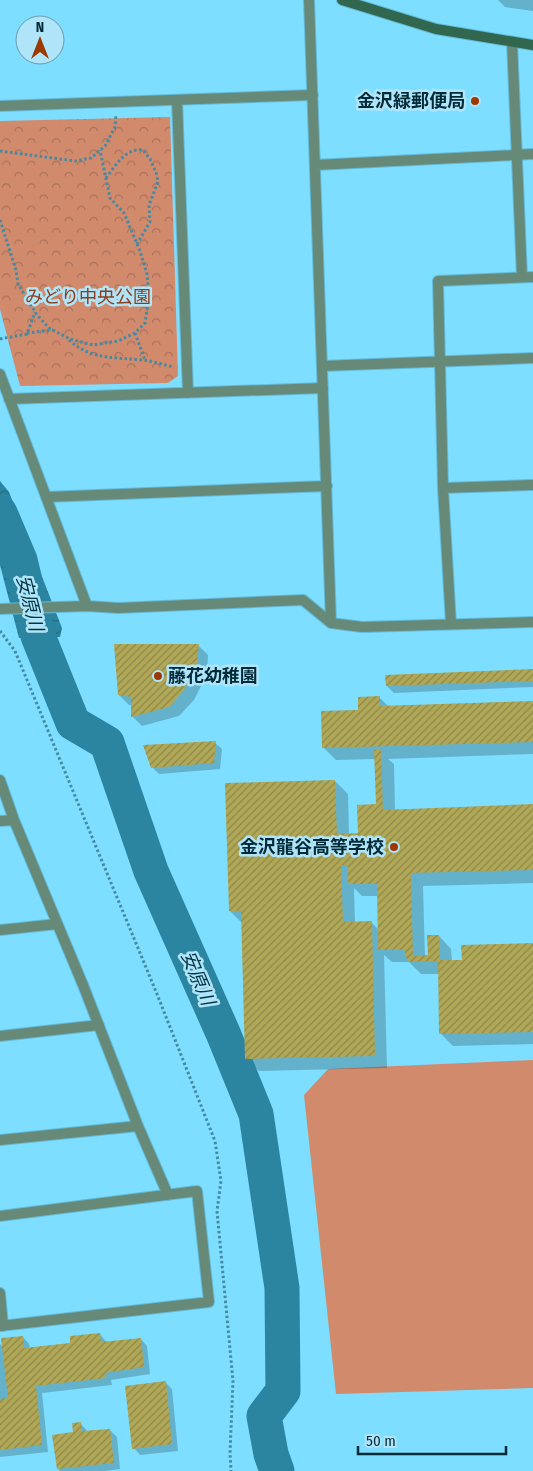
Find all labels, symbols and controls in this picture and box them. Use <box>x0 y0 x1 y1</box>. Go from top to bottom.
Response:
north arrow <box>15 15 65 65</box>
text: N <box>36 19 44 36</box>
place label: 金沢緑郵便局 <box>357 90 465 112</box>
marker: 金沢緑郵便局 <box>469 95 481 107</box>
park label: みどり中央公園 <box>25 286 151 308</box>
water label: 安原川 <box>12 573 49 635</box>
place label: 藤花幼稚園 <box>168 665 258 687</box>
marker: 藤花幼稚園 <box>152 670 164 682</box>
place label: 金沢龍谷高等学校 <box>240 836 384 858</box>
marker: 金沢龍谷高等学校 <box>388 841 400 853</box>
water label: 安原川 <box>176 947 221 1011</box>
scale bar <box>358 1424 506 1456</box>
text: 50 m <box>366 1432 396 1450</box>

